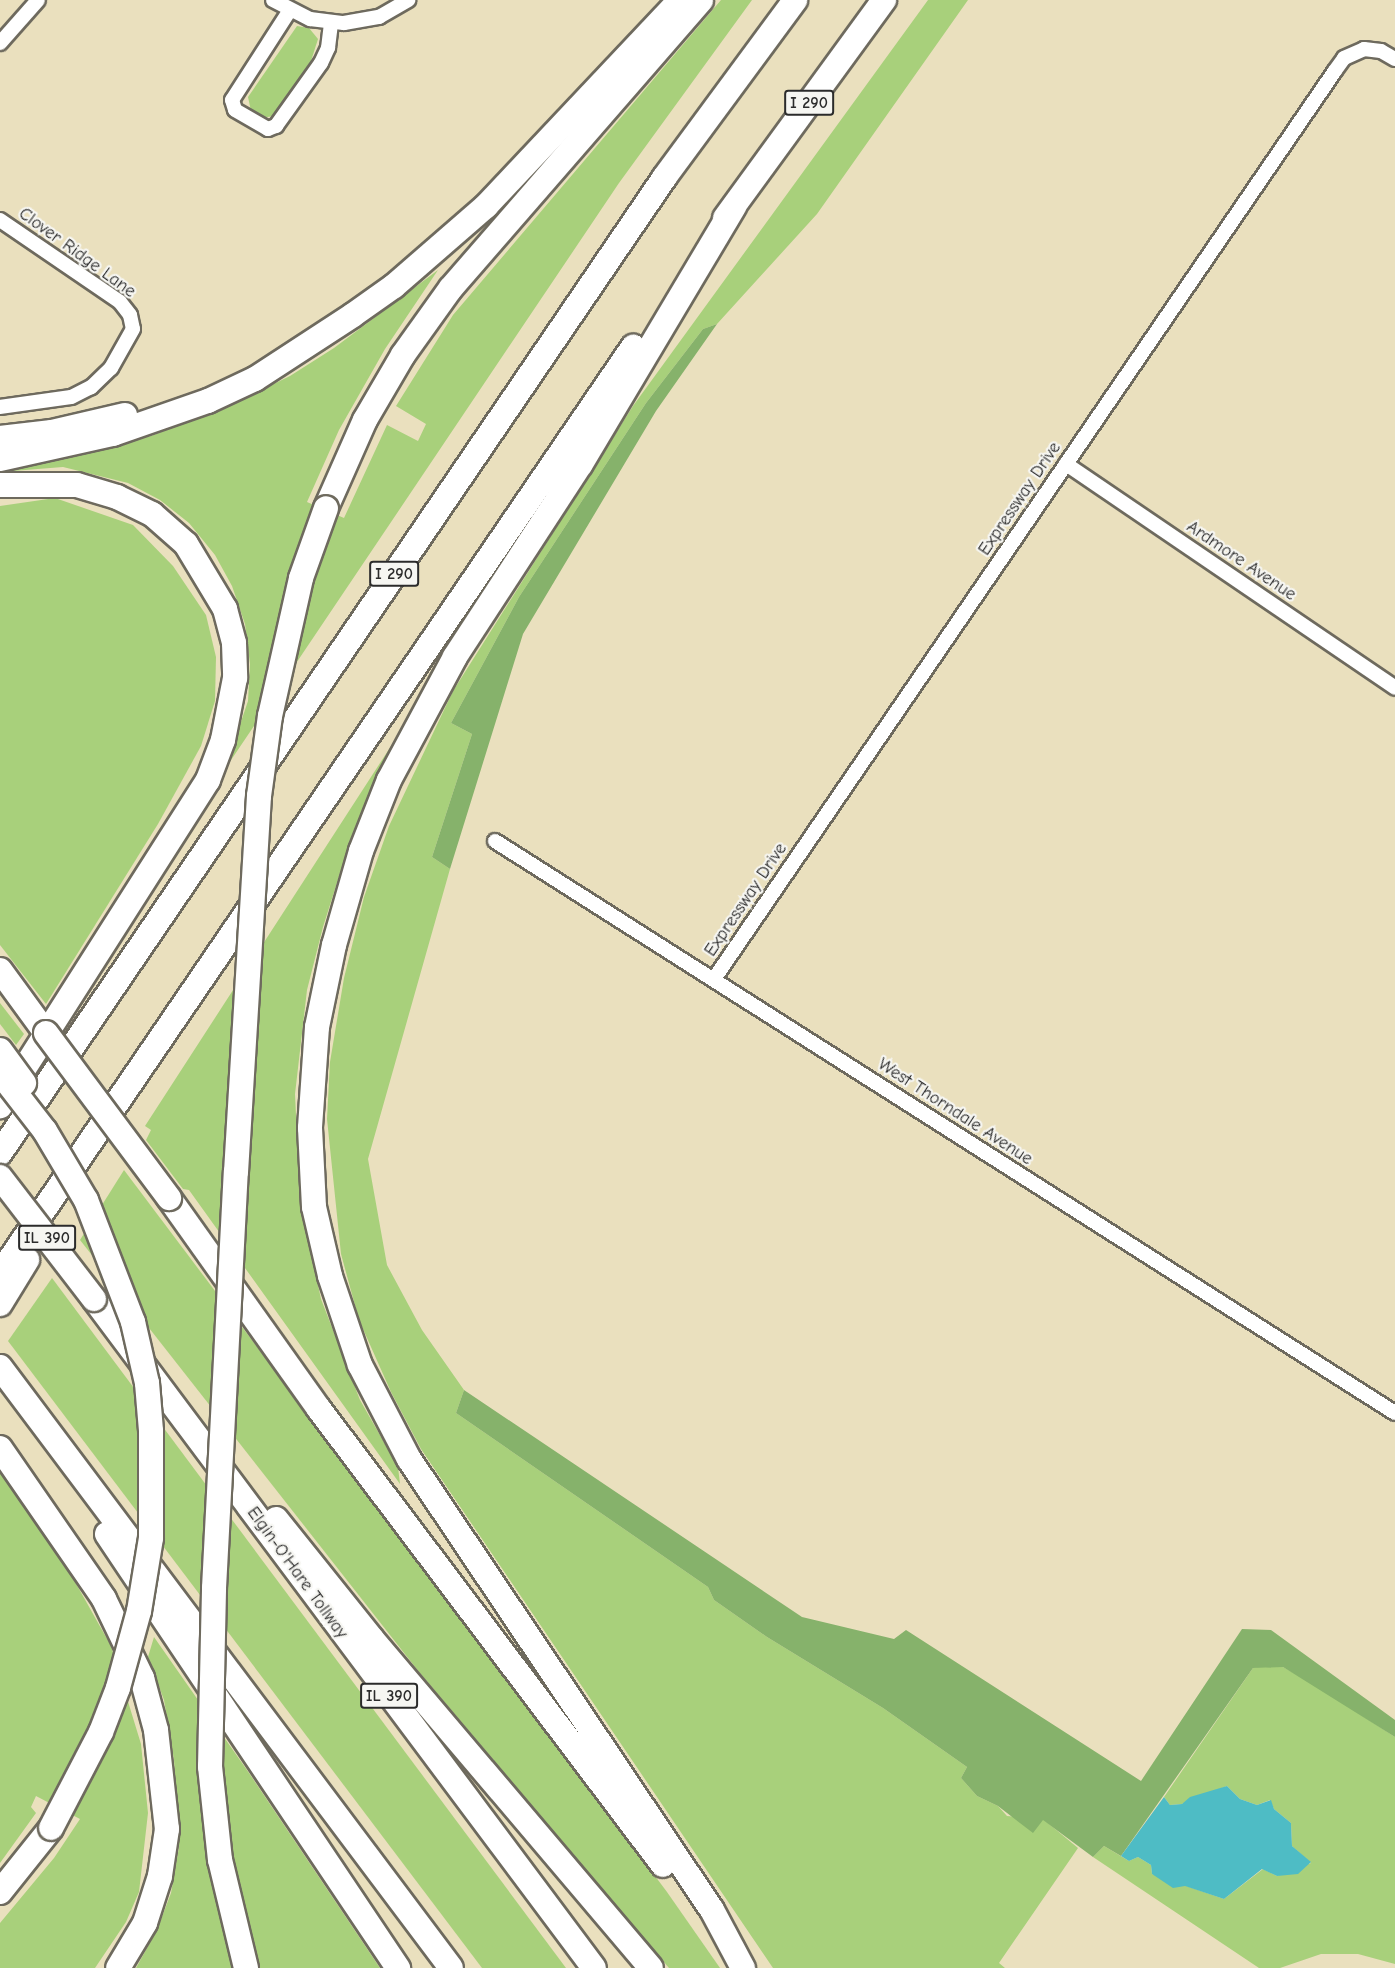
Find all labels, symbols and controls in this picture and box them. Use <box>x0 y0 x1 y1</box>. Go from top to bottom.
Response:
road number: I 290 <box>784 90 834 116</box>
street label: Clover Ridge Lane <box>14 203 140 303</box>
street label: Expressway Drive <box>974 438 1066 560</box>
street label: Ardmore Avenue <box>1182 516 1300 606</box>
road number: I 290 <box>368 561 420 587</box>
street label: Expressway Drive <box>700 839 792 961</box>
street label: West Thorndale Avenue <box>874 1054 1036 1170</box>
road number: IL 390 <box>17 1225 77 1251</box>
street label: Elgin-O'Hare Tollway <box>242 1503 352 1643</box>
road number: IL 390 <box>359 1683 419 1709</box>

